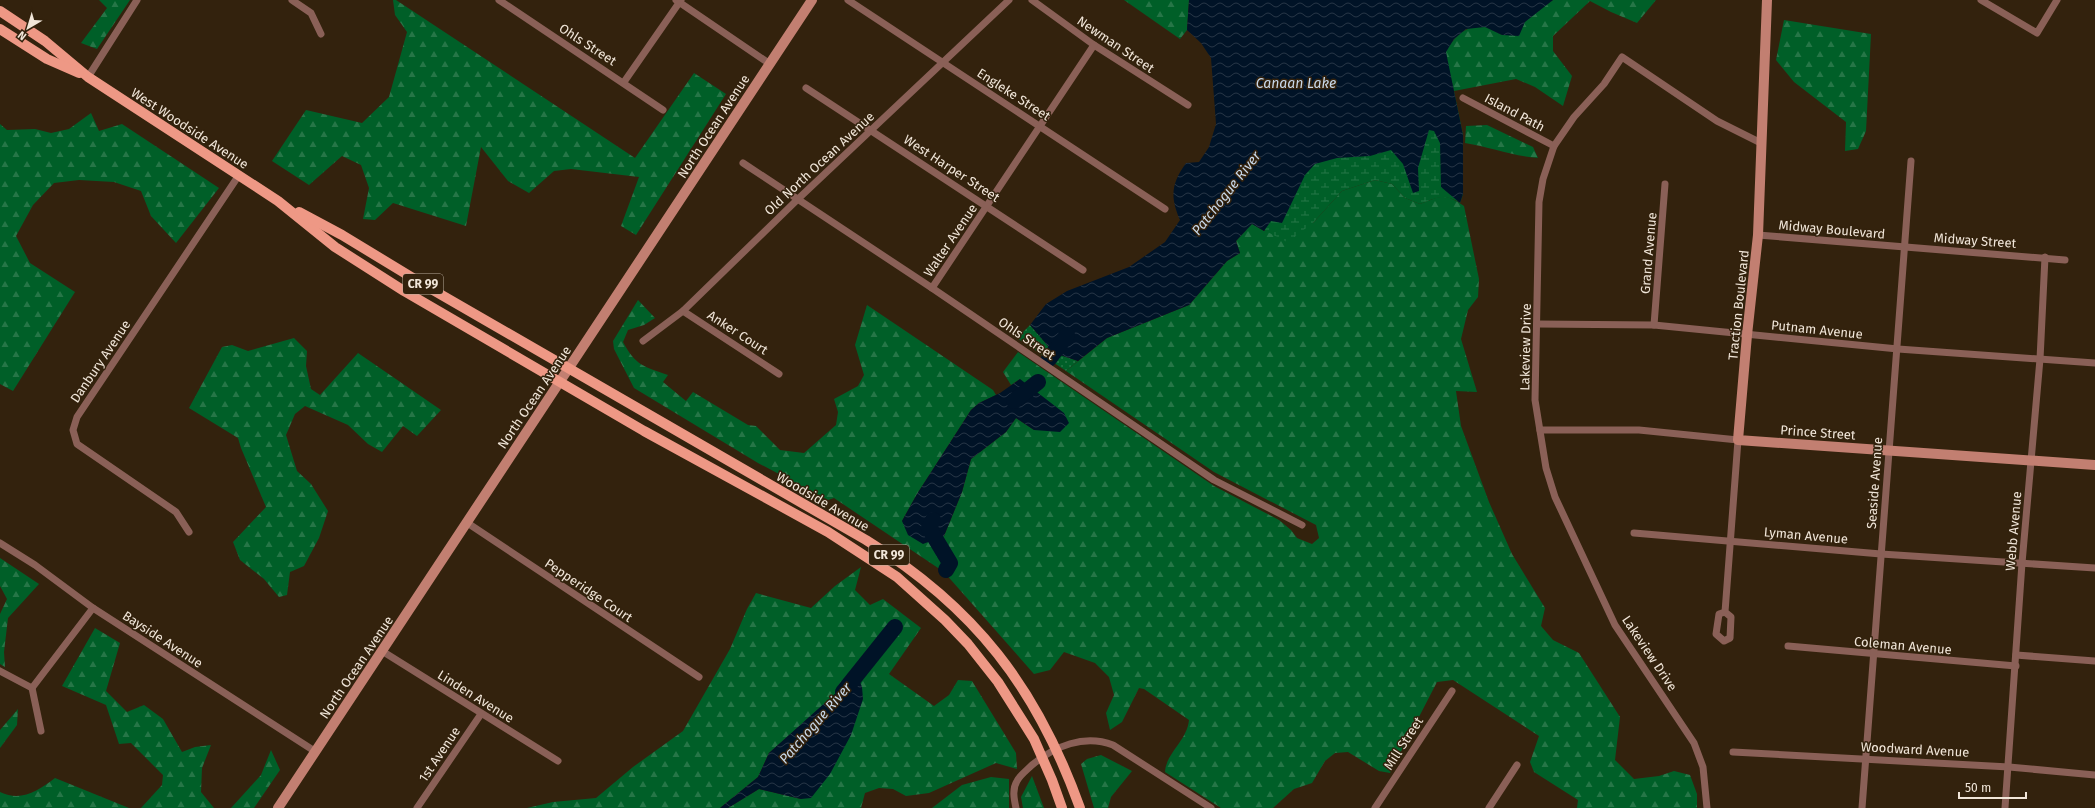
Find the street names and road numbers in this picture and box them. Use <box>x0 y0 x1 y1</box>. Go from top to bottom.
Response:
street label: Newman Street <box>1074 13 1157 76</box>
street label: Ohls Street <box>556 20 619 69</box>
street label: Engleke Street <box>974 65 1053 124</box>
street label: North Ocean Avenue <box>674 72 753 181</box>
street label: West Woodside Avenue <box>128 85 251 172</box>
street label: Island Path <box>1482 90 1547 135</box>
street label: Old North Ocean Avenue <box>761 109 877 218</box>
street label: West Harper Street <box>901 132 1003 205</box>
street label: Walter Avenue <box>921 201 980 279</box>
street label: Grand Avenue <box>1637 212 1660 294</box>
street label: Midway Boulevard <box>1778 217 1886 242</box>
street label: Midway Street <box>1933 230 2017 251</box>
street label: Traction Boulevard <box>1725 249 1752 361</box>
road number: CR 99 <box>403 274 443 294</box>
street label: Lakeview Drive <box>1517 303 1534 391</box>
street label: Anker Court <box>705 307 771 358</box>
street label: Ohls Street <box>995 314 1058 363</box>
street label: Danbury Avenue <box>67 317 134 405</box>
street label: Putnam Avenue <box>1770 317 1863 342</box>
street label: North Ocean Avenue <box>495 343 574 451</box>
street label: Prince Street <box>1780 422 1856 443</box>
street label: Seaside Avenue <box>1864 437 1885 530</box>
street label: Woodside Avenue <box>774 469 872 534</box>
street label: Webb Avenue <box>2003 491 2024 571</box>
street label: Lyman Avenue <box>1763 524 1849 547</box>
road number: CR 99 <box>869 545 909 565</box>
street label: Pepperidge Court <box>542 556 636 625</box>
street label: Bayside Avenue <box>120 608 206 671</box>
street label: North Ocean Avenue <box>317 613 396 721</box>
street label: Lakeview Drive <box>1619 613 1680 694</box>
street label: Coleman Avenue <box>1854 634 1952 657</box>
street label: Linden Avenue <box>435 667 517 726</box>
street label: Mill Street <box>1381 714 1426 773</box>
street label: 1st Avenue <box>416 724 463 785</box>
street label: Woodward Avenue <box>1860 739 1970 760</box>

